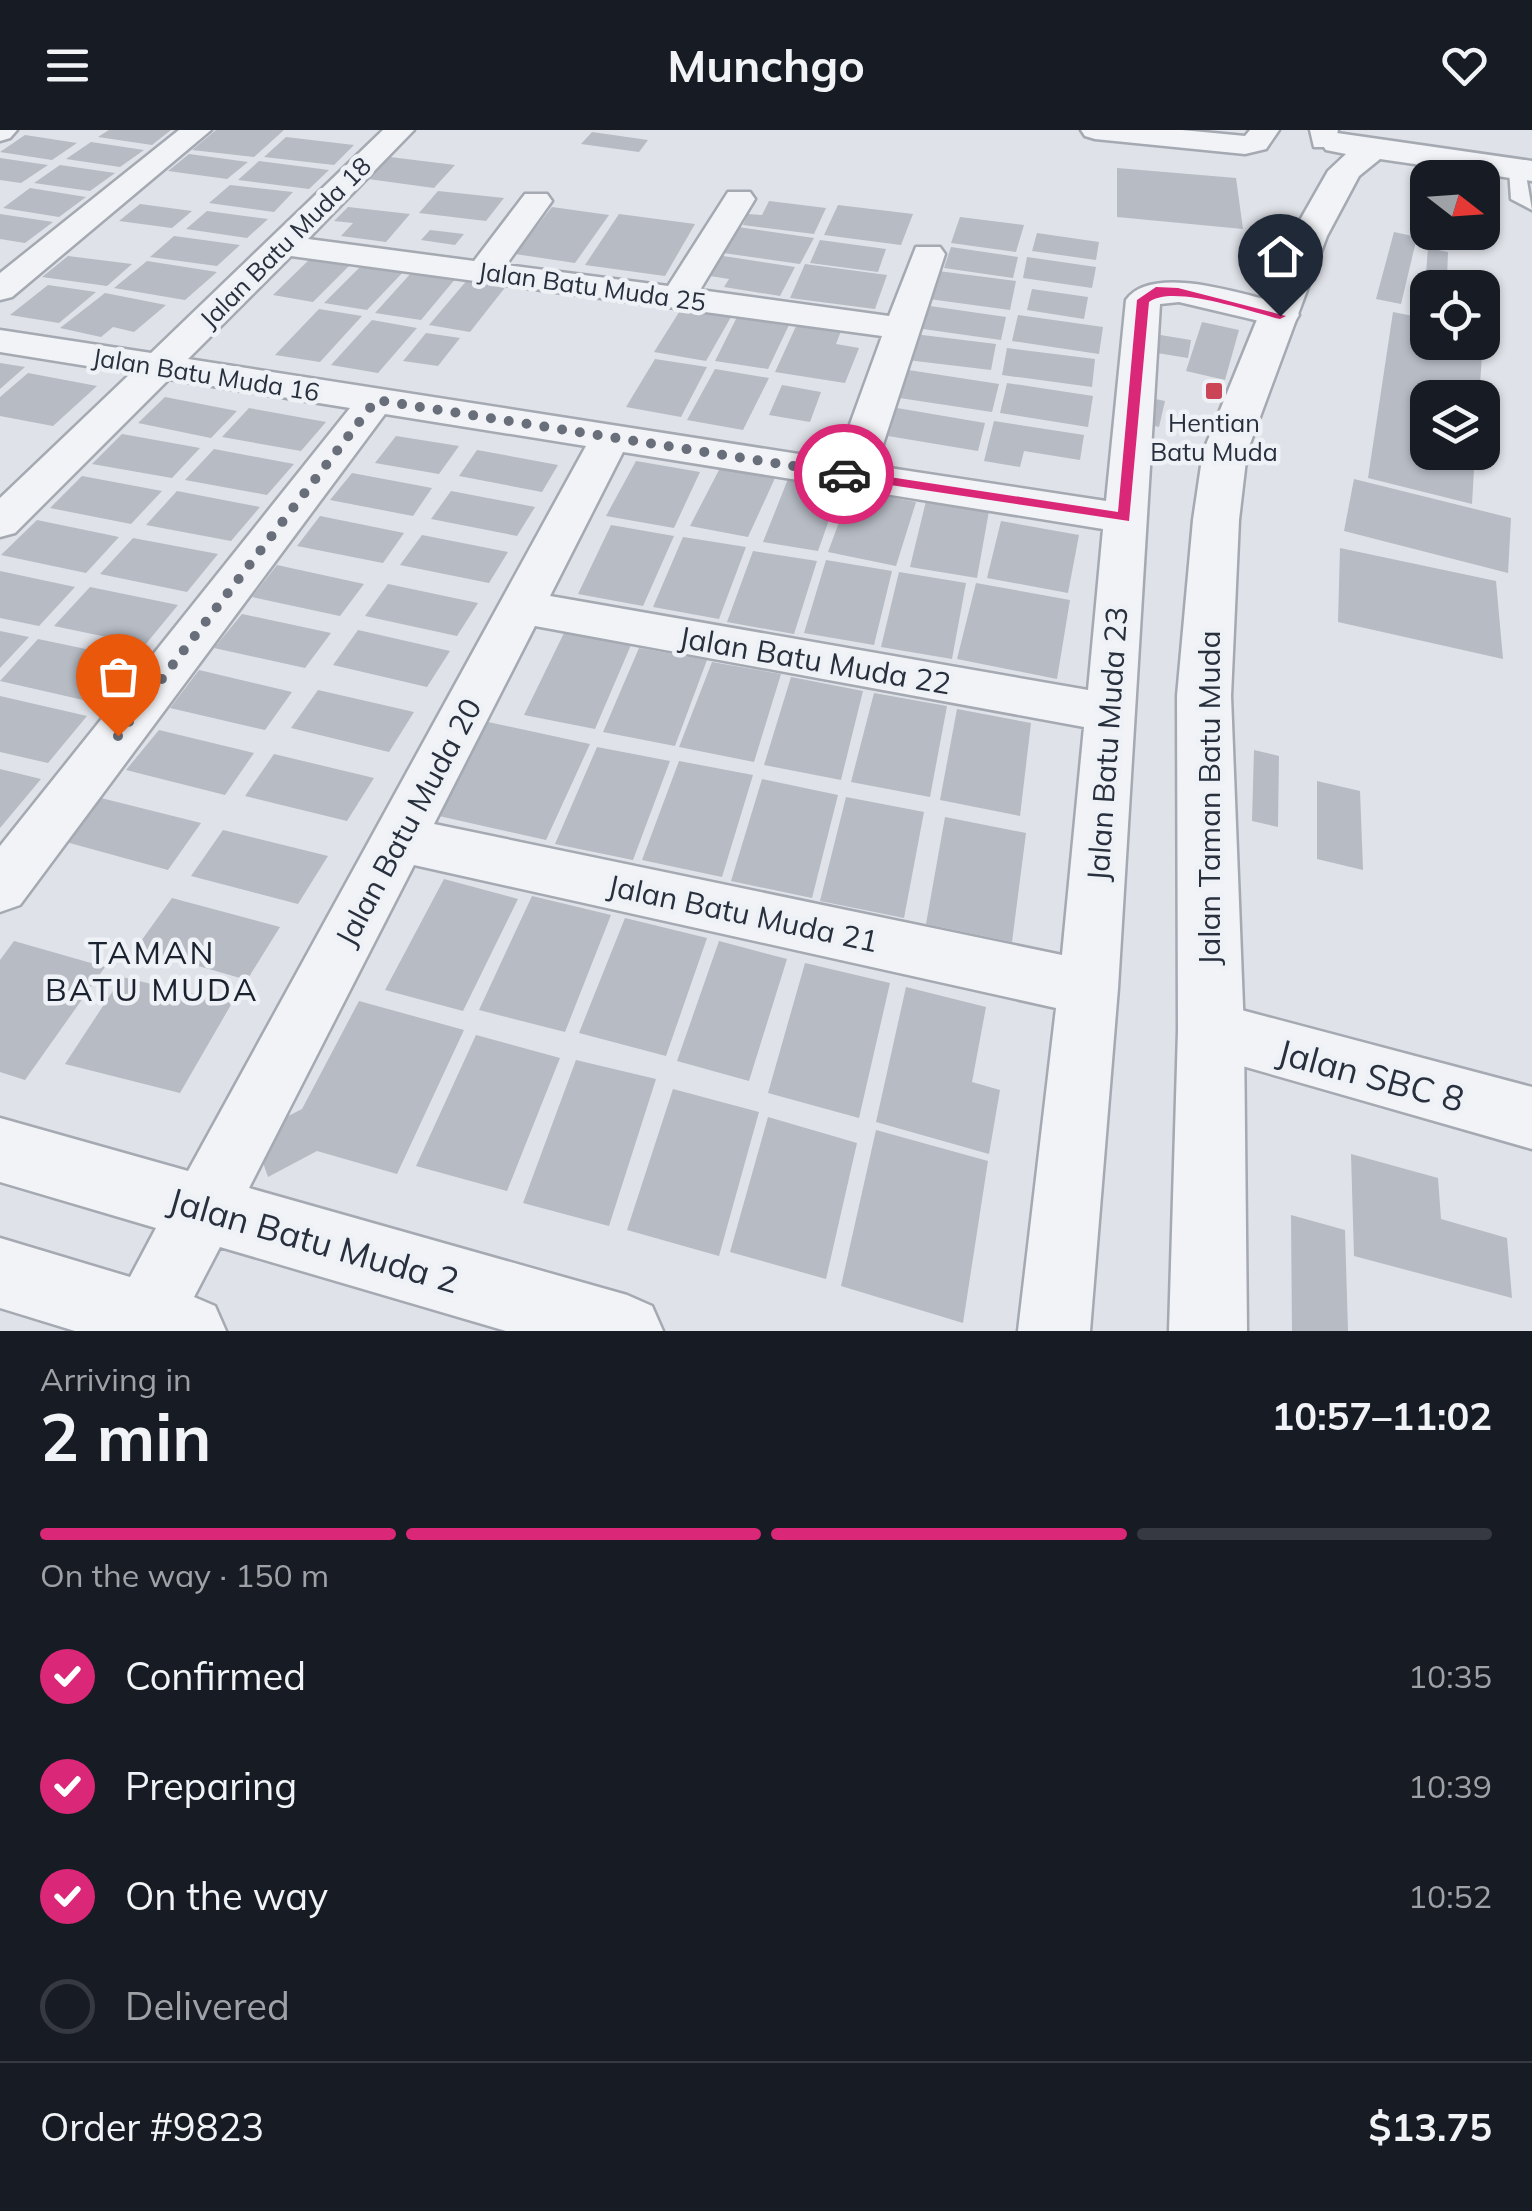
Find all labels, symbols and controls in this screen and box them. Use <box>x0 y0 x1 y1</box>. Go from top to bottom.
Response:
text: Munchgo <box>667 37 865 93</box>
icon: menu <box>40 38 95 93</box>
icon: heart <box>1437 38 1492 93</box>
street label: Jalan Batu Muda 18 <box>193 150 377 334</box>
north arrow <box>1410 160 1500 250</box>
map controls <box>1410 160 1500 470</box>
pin <box>1238 214 1323 317</box>
icon: home <box>1253 229 1308 284</box>
street label: Jalan Batu Muda 25 <box>476 255 708 317</box>
button: locate <box>1410 270 1500 360</box>
street label: Jalan Batu Muda 16 <box>90 341 322 407</box>
marker: Hentian Batu Muda <box>1203 380 1225 402</box>
button: layers <box>1410 380 1500 470</box>
place label: Hentian Batu Muda <box>1150 407 1278 467</box>
courier <box>794 424 894 524</box>
icon: car <box>817 447 872 502</box>
street label: Jalan Batu Muda 23 <box>1078 605 1136 883</box>
street label: Jalan Batu Muda 22 <box>676 617 954 703</box>
street label: Jalan Taman Batu Muda <box>1190 630 1228 966</box>
pin <box>76 634 161 737</box>
icon: bag <box>91 649 146 704</box>
street label: Jalan Batu Muda 20 <box>327 692 489 952</box>
street label: Jalan Batu Muda 21 <box>604 866 882 960</box>
district label: TAMAN BATU MUDA <box>45 932 259 1009</box>
street label: Jalan SBC 8 <box>1273 1029 1469 1121</box>
street label: Jalan Batu Muda 2 <box>164 1177 464 1303</box>
text: Arriving in <box>40 1359 192 1399</box>
text: 10:57–11:02 <box>1272 1392 1492 1440</box>
text: 2 min <box>40 1396 211 1477</box>
text: On the way · 150 m <box>40 1555 329 1595</box>
icon: check <box>40 1649 95 1704</box>
text: Confirmed <box>125 1652 306 1700</box>
text: 10:35 <box>1408 1656 1492 1696</box>
icon: check <box>40 1759 95 1814</box>
text: Preparing <box>125 1762 297 1810</box>
text: 10:39 <box>1408 1766 1492 1806</box>
icon: check <box>40 1869 95 1924</box>
text: On the way <box>125 1872 328 1920</box>
text: 10:52 <box>1408 1876 1492 1916</box>
text: Delivered <box>125 1982 290 2030</box>
text: Order #9823 <box>40 2103 264 2151</box>
text: $13.75 <box>1369 2103 1492 2151</box>

